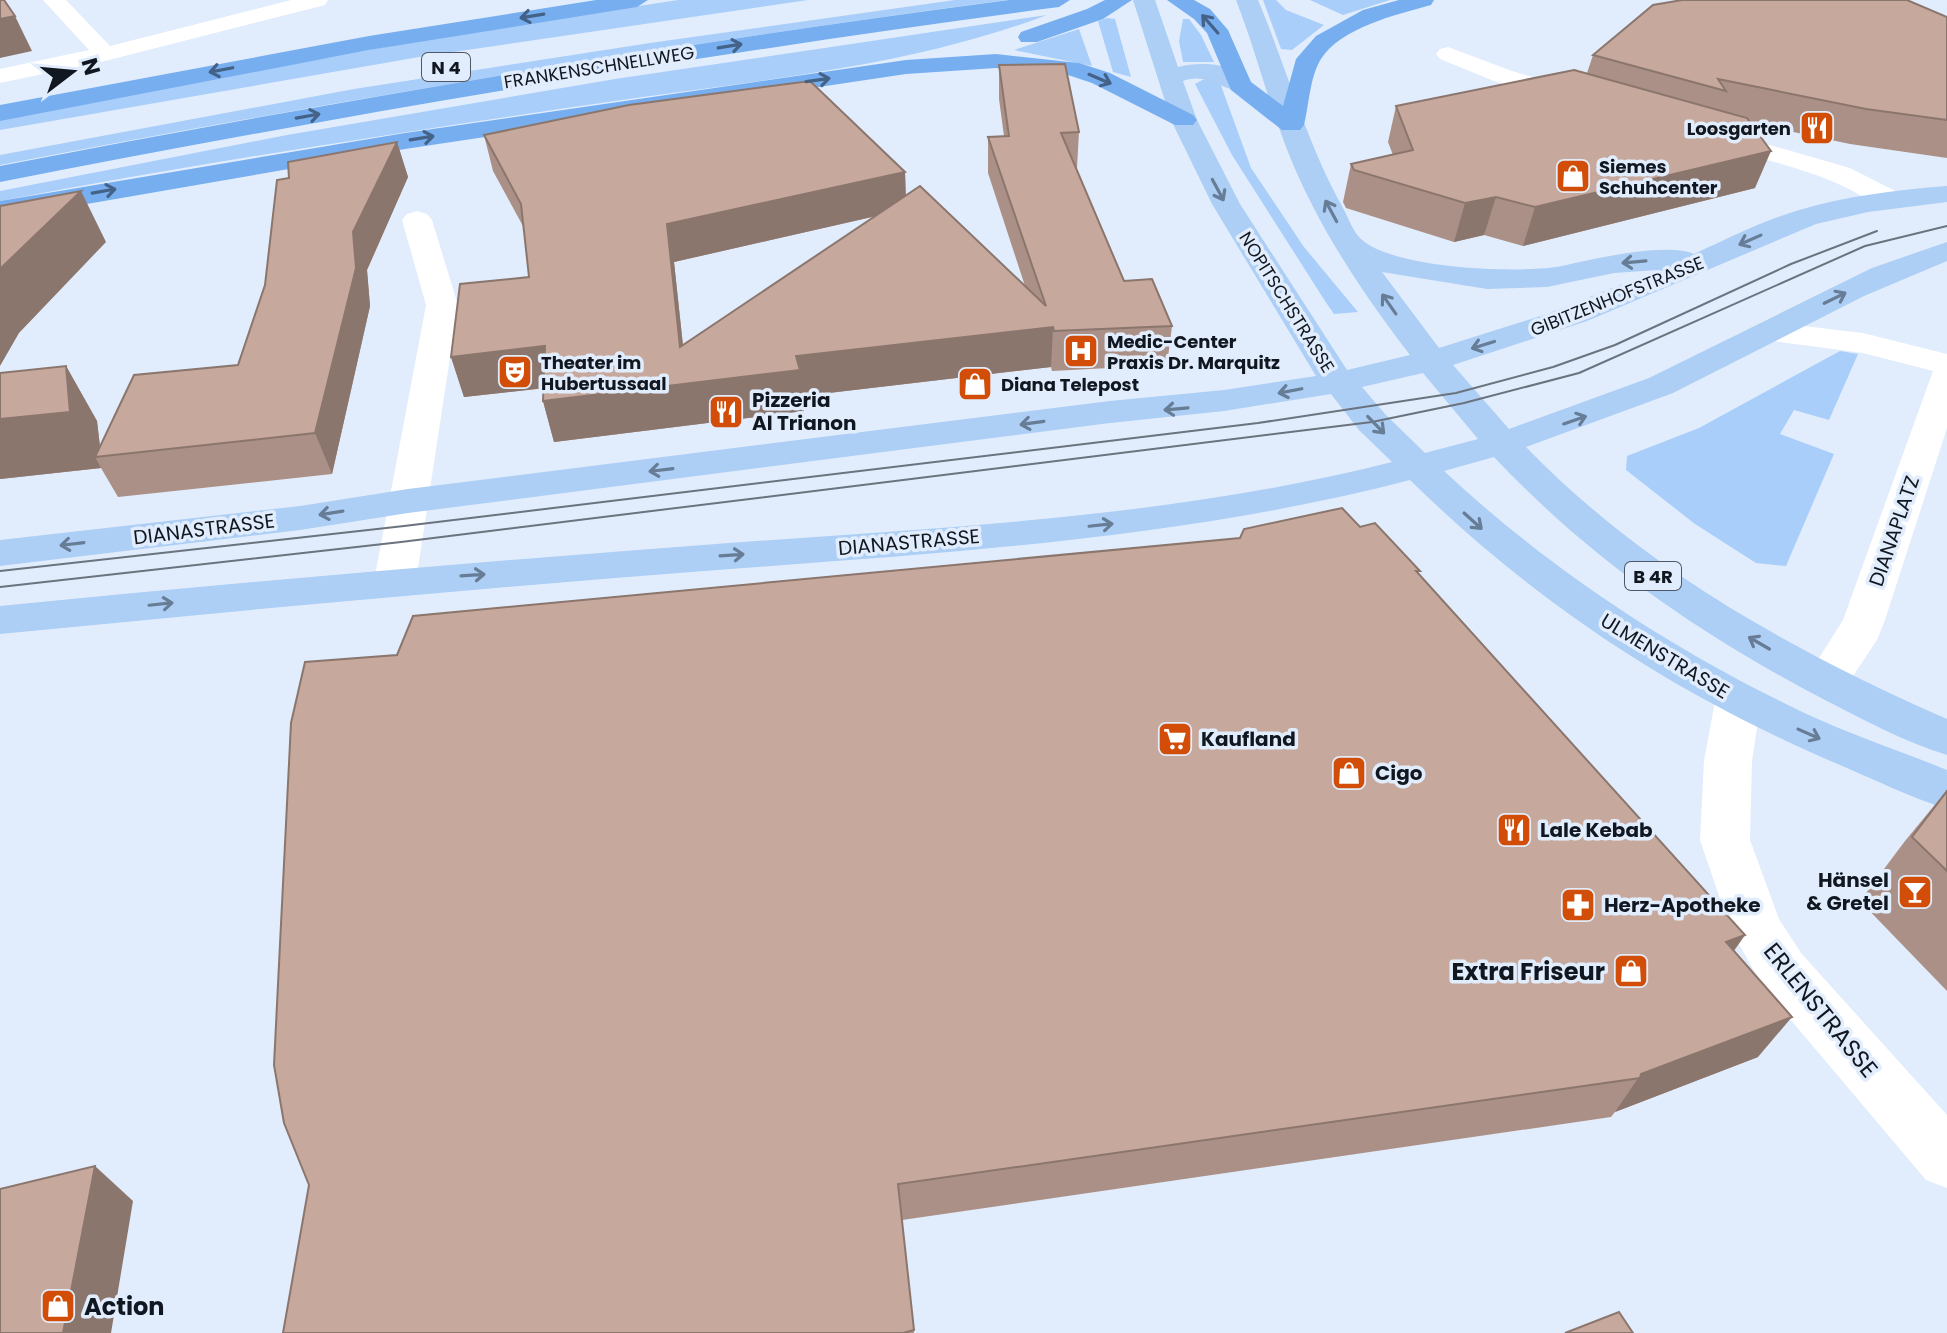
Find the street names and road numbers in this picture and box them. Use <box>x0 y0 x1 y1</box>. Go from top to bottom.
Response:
street label: FRANKENSCHNELLWEG <box>502 40 696 94</box>
road number: N 4 <box>422 53 470 81</box>
street label: NOPITSCHSTRASSE <box>1233 227 1341 377</box>
street label: GIBITZENHOFSTRASSE <box>1527 250 1707 342</box>
street label: DIANAPLATZ <box>1862 472 1926 590</box>
street label: DIANASTRASSE <box>132 506 276 552</box>
street label: DIANASTRASSE <box>837 522 981 562</box>
road number: B 4R <box>1625 562 1681 590</box>
street label: ULMENSTRASSE <box>1595 606 1735 706</box>
street label: ERLENSTRASSE <box>1756 936 1886 1084</box>

